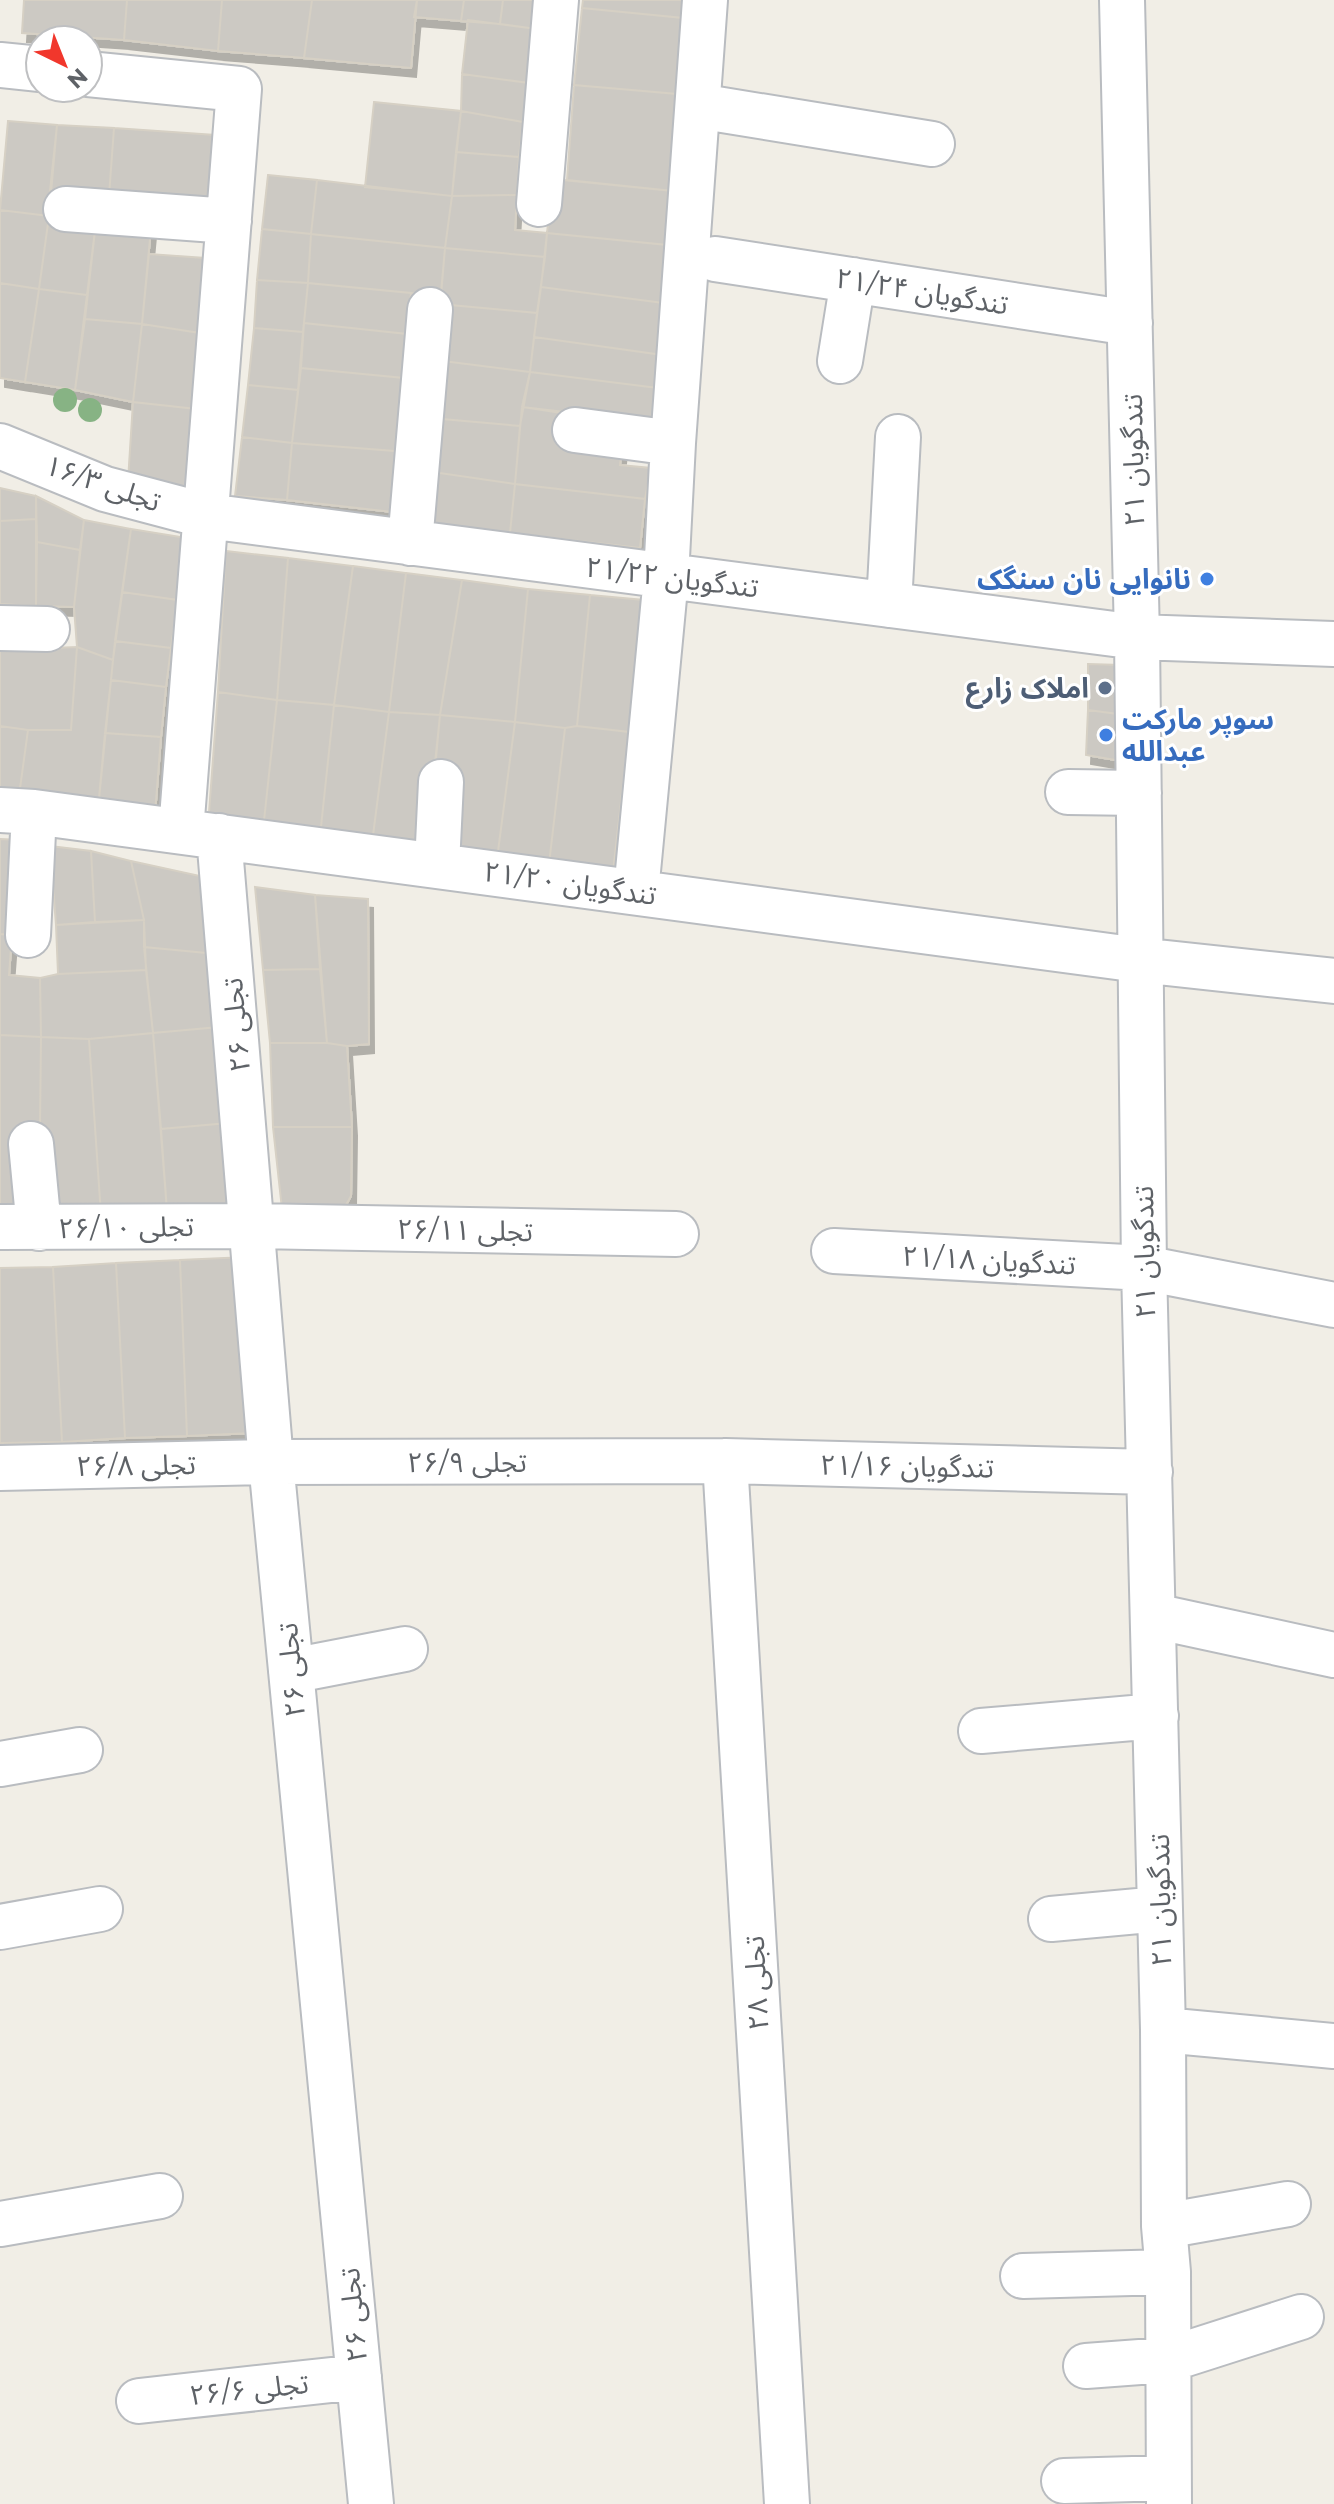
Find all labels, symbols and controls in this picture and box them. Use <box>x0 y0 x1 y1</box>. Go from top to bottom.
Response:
north arrow <box>24 24 104 104</box>
text: N <box>62 62 93 94</box>
street label: ۲۱/۲۴ تندگویان <box>833 261 1011 321</box>
street label: ۲۱ تندگویان <box>1115 393 1151 527</box>
street label: ۱۶/۳ تجلی <box>41 447 165 519</box>
street label: ۲۱/۲۲ تندگویان <box>584 550 760 604</box>
place label: نانوایی نان سنگک <box>977 562 1191 596</box>
marker: نانوایی نان سنگک <box>1198 570 1216 588</box>
place label: املاک زارع <box>965 671 1089 709</box>
marker: املاک زارع <box>1096 679 1114 697</box>
place label: سوپر مارکت عبدالله <box>1122 702 1274 768</box>
marker: سوپر مارکت عبدالله <box>1097 726 1115 744</box>
street label: ۲۱/۲۰ تندگویان <box>481 854 659 912</box>
street label: ۲۶ تجلی <box>215 976 257 1074</box>
street label: ۲۱ تندگویان <box>1126 1185 1162 1319</box>
street label: ۲۶/۱۰ تجلی <box>58 1209 194 1245</box>
street label: ۲۶/۱۱ تجلی <box>397 1212 533 1248</box>
street label: ۲۱/۱۸ تندگویان <box>901 1238 1077 1282</box>
street label: ۲۶/۹ تجلی <box>407 1445 527 1479</box>
street label: ۲۶/۸ تجلی <box>76 1447 196 1483</box>
street label: ۲۱/۱۶ تندگویان <box>820 1447 994 1485</box>
street label: ۲۶ تجلی <box>270 1621 312 1719</box>
street label: ۲۱ تندگویان <box>1142 1833 1178 1967</box>
street label: ۲۸ تجلی <box>737 1935 775 2031</box>
street label: ۲۶ تجلی <box>332 2266 374 2364</box>
street label: ۲۶/۶ تجلی <box>188 2366 310 2412</box>

